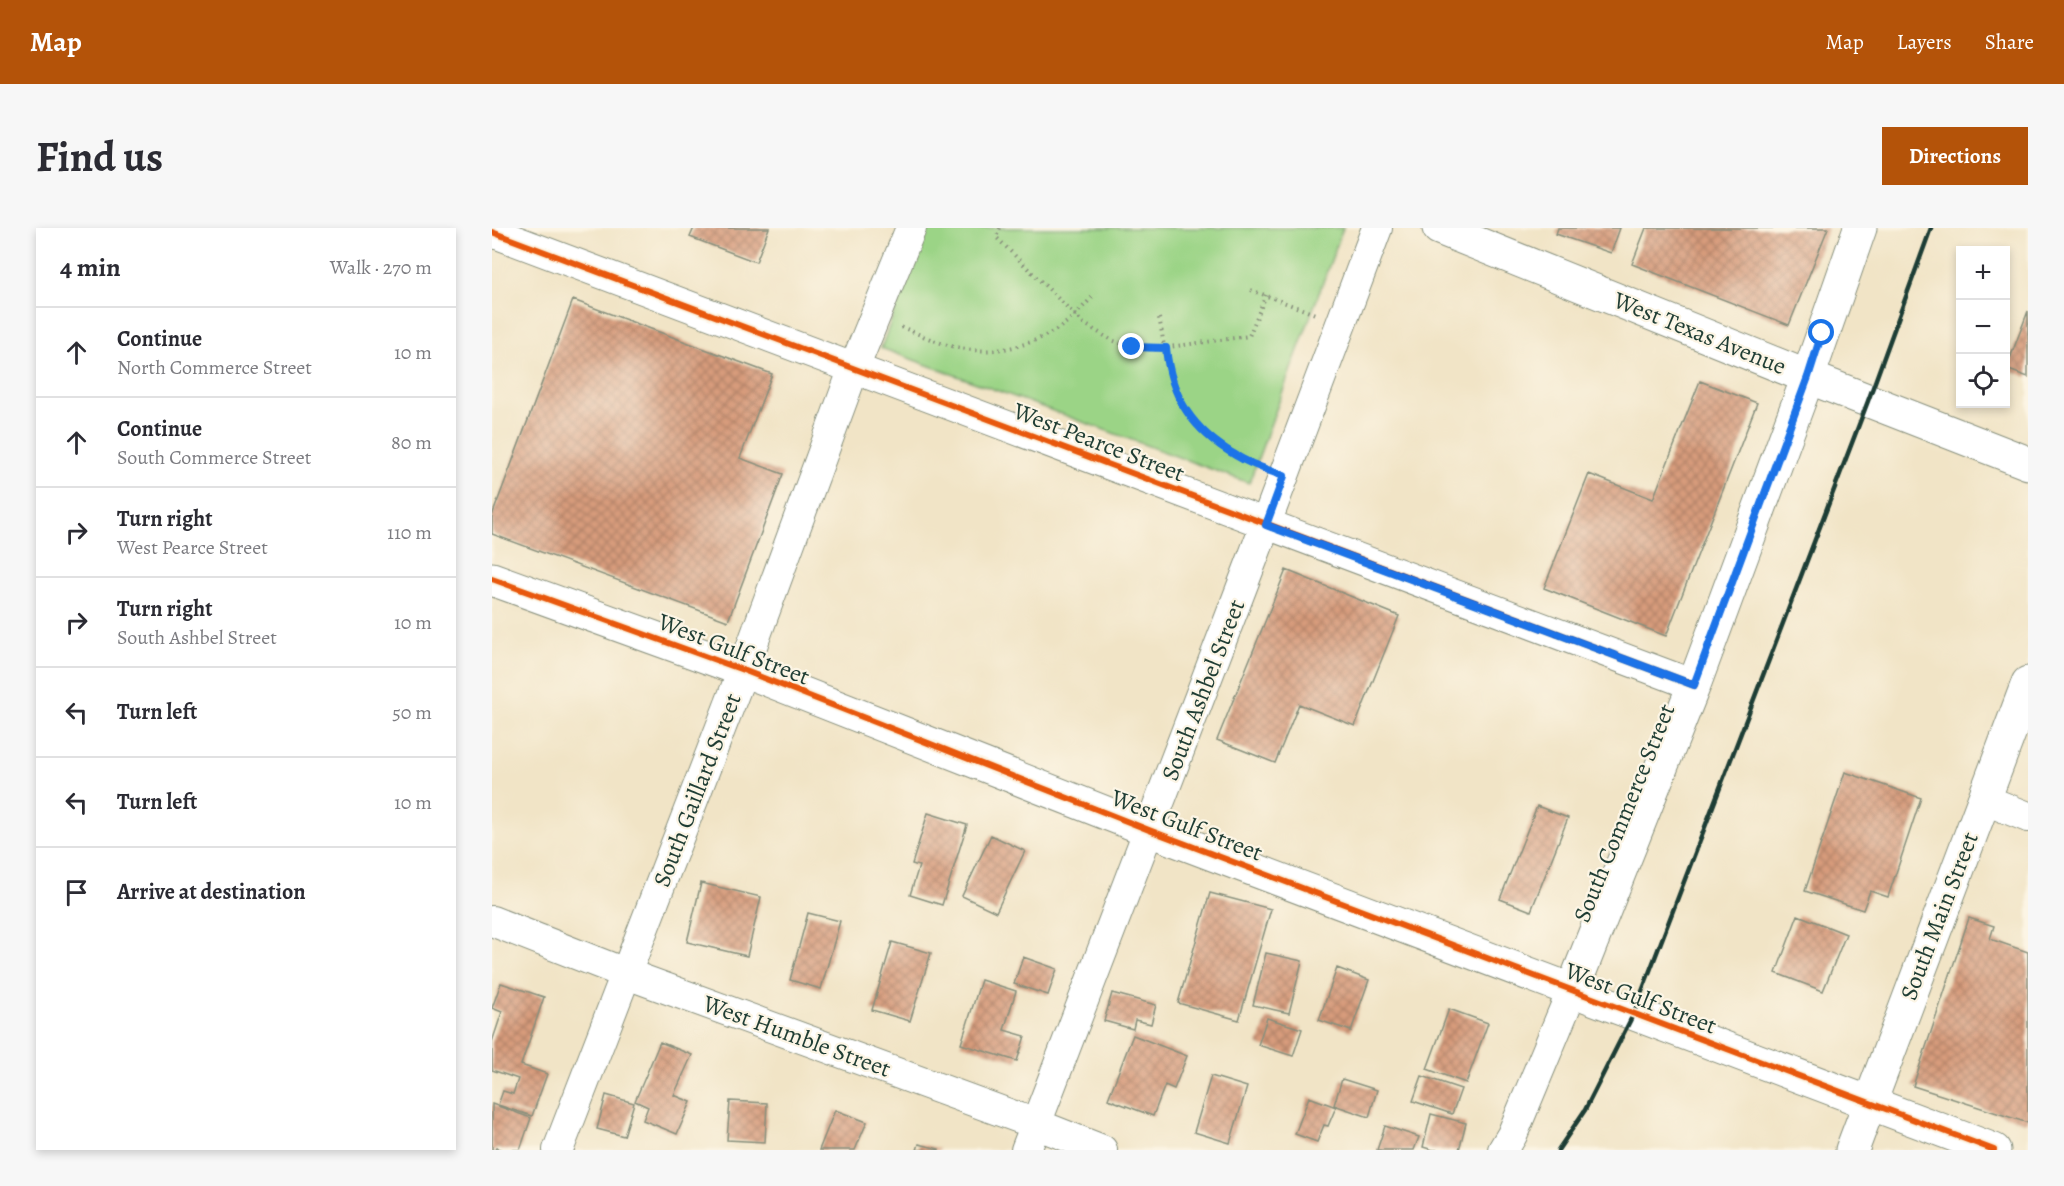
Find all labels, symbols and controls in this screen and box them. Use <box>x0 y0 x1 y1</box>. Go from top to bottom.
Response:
text: Map <box>30 23 82 61</box>
text: Map <box>1825 28 1864 56</box>
text: Layers <box>1897 28 1952 56</box>
text: Share <box>1985 28 2034 56</box>
button: Directions <box>1882 127 2028 185</box>
text: Find us <box>36 128 163 185</box>
map controls <box>1956 246 2010 408</box>
button: + <box>1956 246 2010 300</box>
text: 4 min <box>60 250 121 285</box>
text: Walk · 270 m <box>330 254 432 281</box>
street label: West Texas Avenue <box>1608 283 1791 382</box>
button: − <box>1956 300 2010 354</box>
route start <box>1808 319 1834 345</box>
text: Continue <box>117 324 202 354</box>
route end <box>1118 333 1144 359</box>
icon: ahead <box>60 336 93 369</box>
text: 10 m <box>394 339 432 366</box>
text: North Commerce Street <box>117 354 312 381</box>
button: locate <box>1956 354 2010 408</box>
street label: West Pearce Street <box>1008 394 1189 489</box>
text: Continue <box>117 414 202 444</box>
icon: ahead <box>60 426 93 459</box>
text: 80 m <box>391 429 432 456</box>
text: South Commerce Street <box>117 444 311 471</box>
text: Turn right <box>117 504 213 534</box>
icon: right <box>60 516 93 549</box>
text: 110 m <box>387 519 432 546</box>
text: West Pearce Street <box>117 534 268 561</box>
text: Turn right <box>117 594 213 624</box>
street label: South Ashbel Street <box>1154 595 1252 785</box>
street label: West Gulf Street <box>653 605 814 693</box>
icon: right <box>60 606 93 639</box>
text: 10 m <box>394 609 432 636</box>
text: South Ashbel Street <box>117 624 277 651</box>
street label: South Gaillard Street <box>645 689 749 891</box>
icon: left <box>60 696 93 729</box>
text: Turn left <box>117 697 197 727</box>
text: 50 m <box>392 699 432 726</box>
street label: South Commerce Street <box>1565 699 1683 927</box>
street label: West Gulf Street <box>1106 781 1267 869</box>
icon: left <box>60 786 93 819</box>
text: Turn left <box>117 787 197 817</box>
text: 10 m <box>394 789 432 816</box>
street label: South Main Street <box>1892 827 1986 1005</box>
icon: arrive <box>60 876 93 909</box>
text: Arrive at destination <box>117 877 306 907</box>
street label: West Gulf Street <box>1560 954 1721 1042</box>
street label: West Humble Street <box>698 987 895 1085</box>

